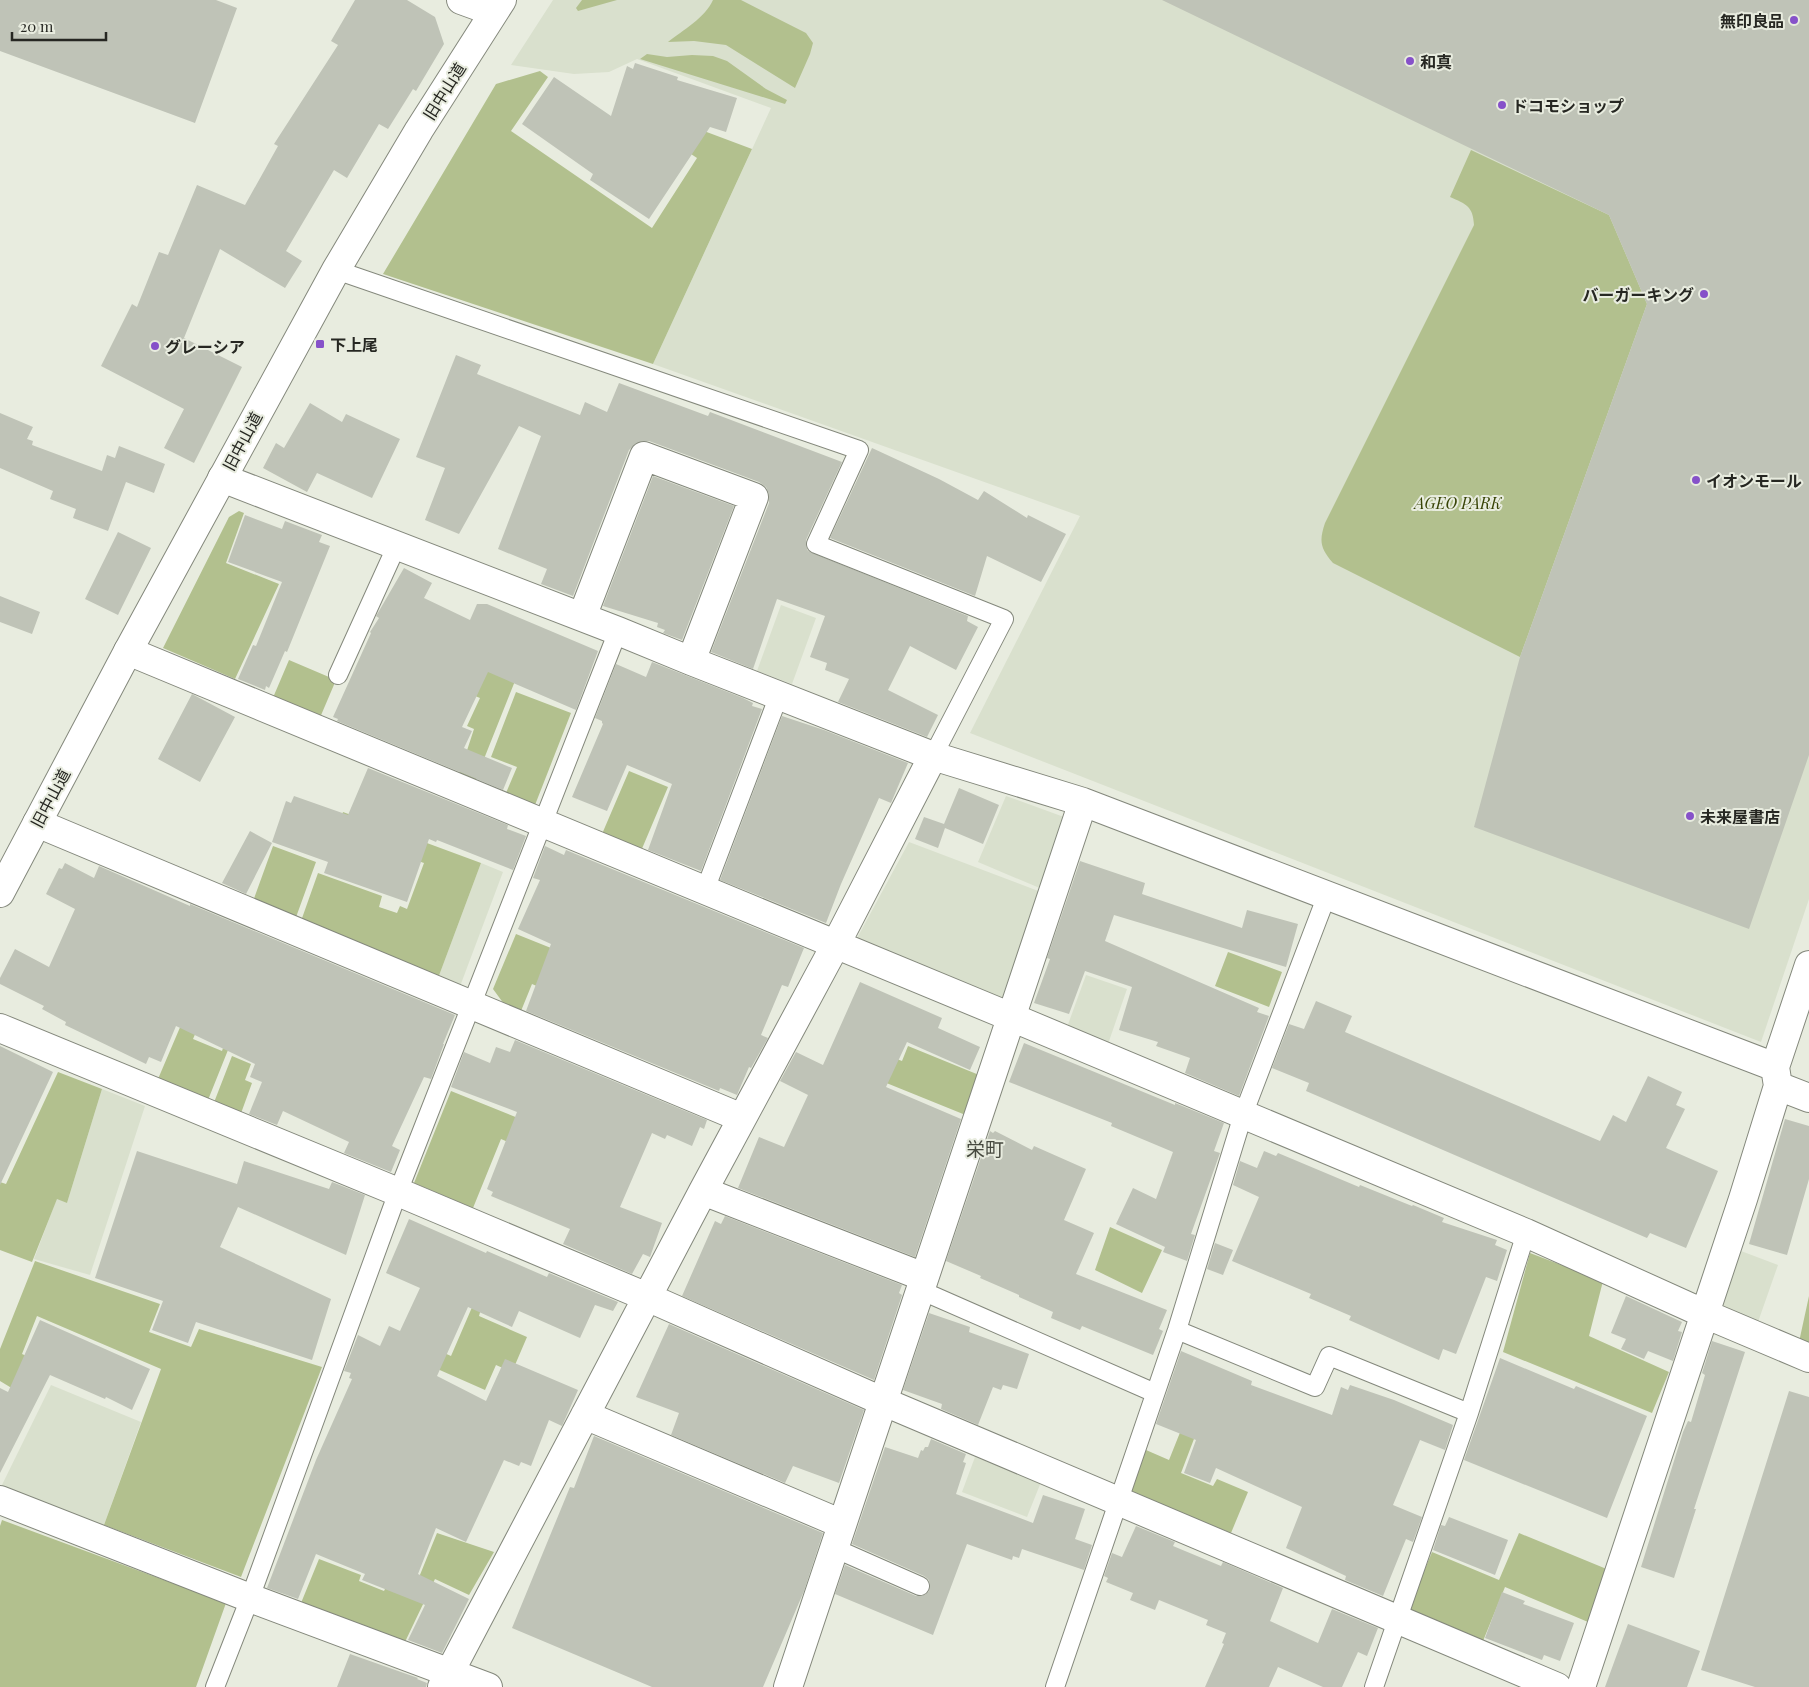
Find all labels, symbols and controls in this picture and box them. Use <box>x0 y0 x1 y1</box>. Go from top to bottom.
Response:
scale bar <box>12 10 106 42</box>
place label: 無印良品 <box>1720 10 1784 31</box>
marker: 無印良品 <box>1788 14 1800 26</box>
text: 20 m <box>20 16 54 36</box>
place label: 和真 <box>1420 51 1452 72</box>
marker: 和真 <box>1404 55 1416 67</box>
street label: 旧中山道 <box>418 58 470 124</box>
place label: ドコモショップ <box>1512 95 1624 116</box>
marker: ドコモショップ <box>1496 99 1508 111</box>
place label: バーガーキング <box>1582 284 1694 305</box>
marker: バーガーキング <box>1698 288 1710 300</box>
place label: 下上尾 <box>330 334 378 355</box>
place label: グレーシア <box>165 336 245 357</box>
marker: 下上尾 <box>314 338 326 350</box>
marker: グレーシア <box>149 340 161 352</box>
street label: 旧中山道 <box>218 408 266 474</box>
place label: イオンモール <box>1706 470 1802 491</box>
marker: イオンモール <box>1690 474 1702 486</box>
park label: AGEO PARK <box>1413 492 1503 513</box>
street label: 旧中山道 <box>26 765 74 831</box>
place label: 未来屋書店 <box>1700 806 1780 827</box>
marker: 未来屋書店 <box>1684 810 1696 822</box>
district label: 栄町 <box>966 1135 1004 1161</box>

